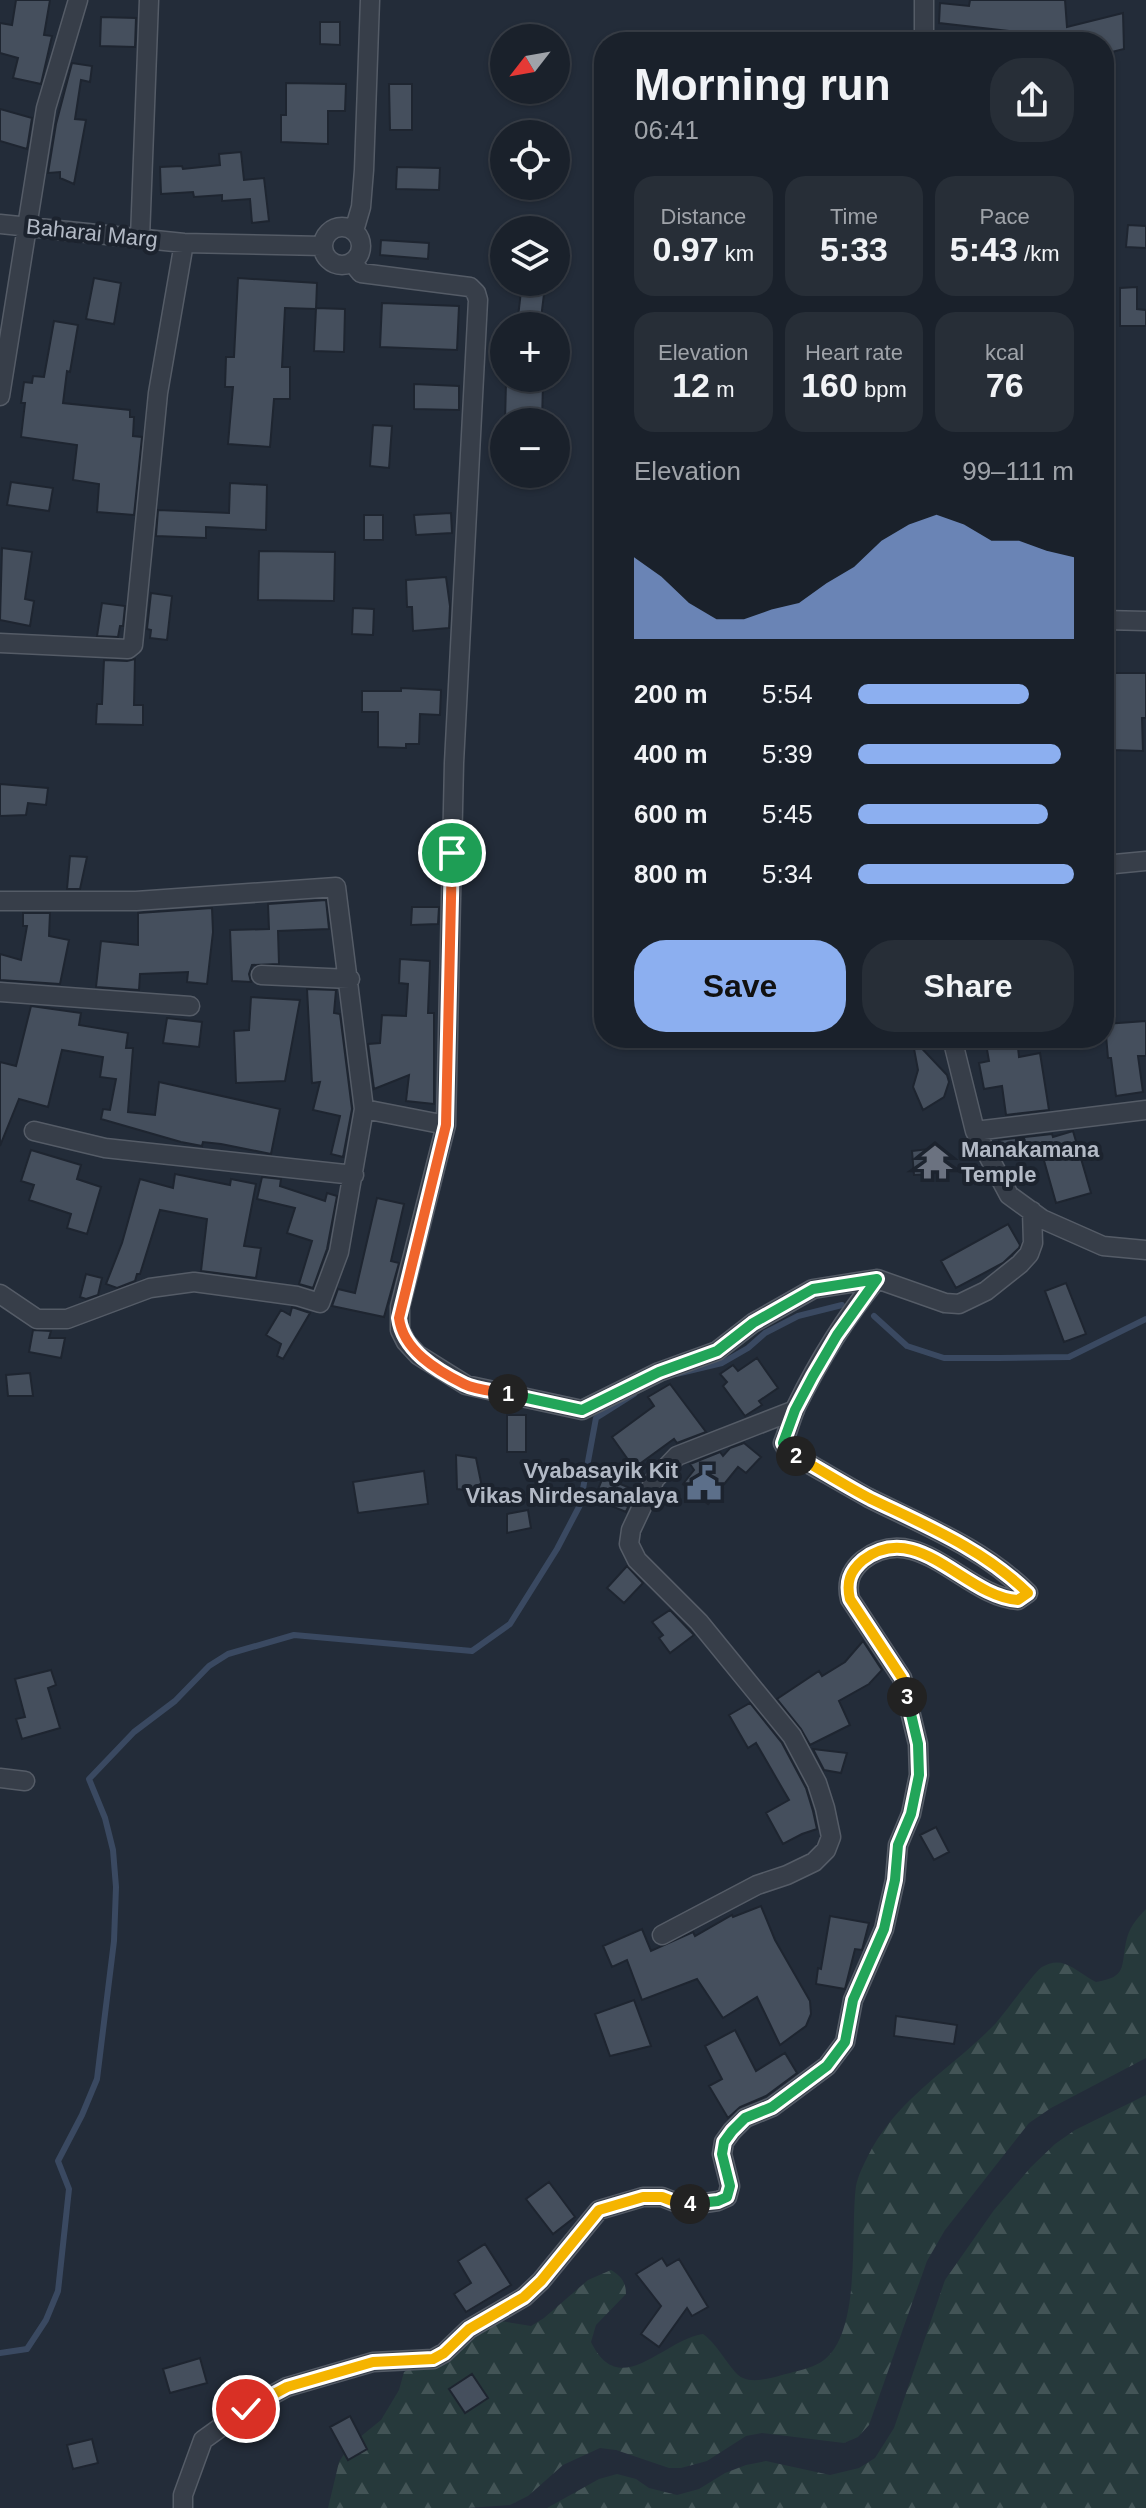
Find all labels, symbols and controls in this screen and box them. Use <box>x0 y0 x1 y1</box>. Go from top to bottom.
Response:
north arrow <box>490 24 570 104</box>
map controls <box>490 24 570 488</box>
button: share <box>990 58 1074 142</box>
text: Morning run <box>634 60 891 109</box>
text: 06:41 <box>634 115 699 145</box>
button: locate <box>490 120 570 200</box>
text: Distance <box>661 204 746 229</box>
text: Time <box>830 204 878 229</box>
text: Pace <box>980 204 1030 229</box>
street label: Baharai Marg <box>25 214 159 252</box>
button: layers <box>490 216 570 296</box>
text: 0.97 <box>653 230 719 268</box>
text: 5:33 <box>820 230 888 268</box>
text: 5:43 <box>950 230 1018 268</box>
text: km <box>719 241 754 266</box>
text: /km <box>1018 241 1059 266</box>
button: + <box>490 312 570 392</box>
text: Elevation <box>658 340 749 365</box>
text: Heart rate <box>805 340 903 365</box>
text: kcal <box>985 340 1024 365</box>
text: 12 <box>672 366 710 404</box>
text: 160 <box>801 366 858 404</box>
text: 76 <box>986 366 1024 404</box>
text: m <box>710 377 734 402</box>
text: bpm <box>858 377 907 402</box>
button: − <box>490 408 570 488</box>
text: Elevation <box>634 456 741 486</box>
text: 99–111 m <box>962 456 1074 486</box>
text: 200 m <box>634 679 708 709</box>
text: 5:54 <box>762 679 813 709</box>
text: 400 m <box>634 739 708 769</box>
text: 5:39 <box>762 739 813 769</box>
text: 600 m <box>634 799 708 829</box>
text: 5:45 <box>762 799 813 829</box>
pin <box>418 819 486 887</box>
icon: arrive <box>430 831 474 875</box>
text: 800 m <box>634 859 708 889</box>
text: 5:34 <box>762 859 813 889</box>
button: Save <box>634 940 846 1032</box>
button: Share <box>862 940 1074 1032</box>
place label: Manakamana Temple <box>961 1137 1100 1187</box>
temple icon: Manakamana Temple <box>916 1143 954 1181</box>
pin: 1 <box>488 1374 528 1414</box>
text: 1 <box>502 1381 514 1406</box>
pin: 2 <box>776 1436 816 1476</box>
text: 2 <box>790 1443 802 1468</box>
place label: Vyabasayik Kit Vikas Nirdesanalaya <box>466 1458 679 1508</box>
public building icon: Vyabasayik Kit Vikas Nirdesanalaya <box>685 1464 723 1502</box>
pin: 3 <box>887 1677 927 1717</box>
text: 3 <box>901 1684 913 1709</box>
pin: 4 <box>670 2184 710 2224</box>
text: 4 <box>684 2191 696 2216</box>
pin <box>212 2375 280 2443</box>
icon: check <box>224 2387 268 2431</box>

